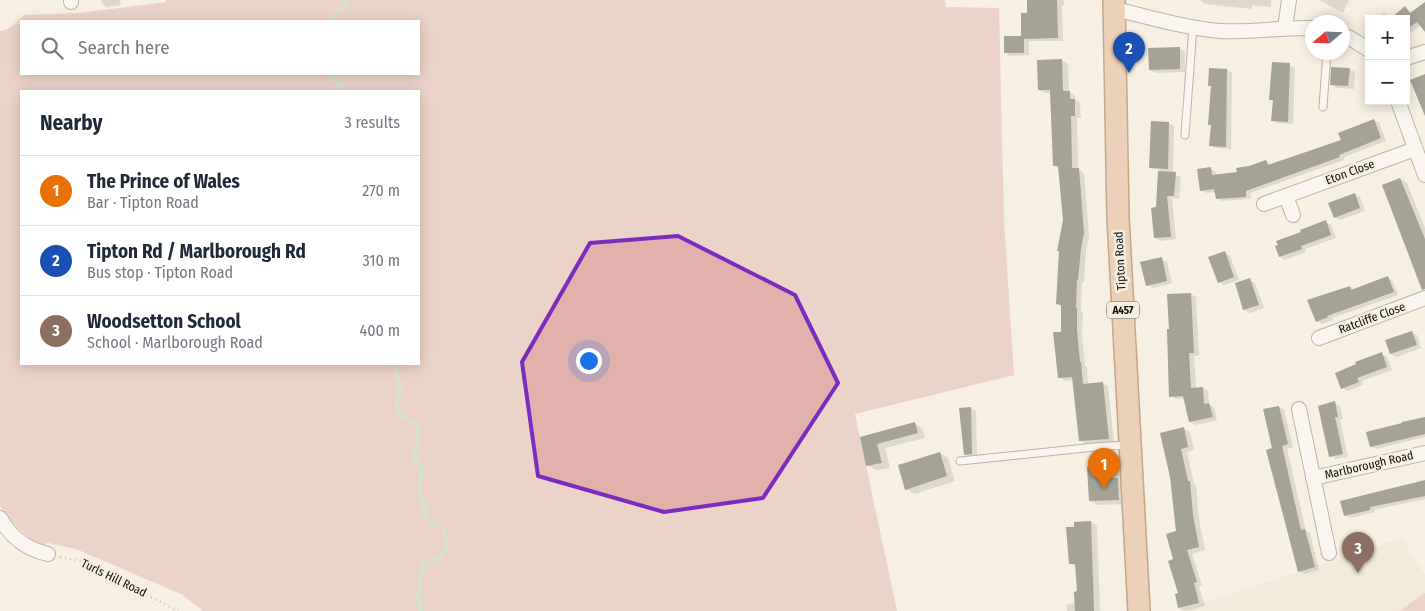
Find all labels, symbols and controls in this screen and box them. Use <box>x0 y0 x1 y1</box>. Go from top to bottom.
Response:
north arrow <box>1305 15 1350 60</box>
map controls <box>1365 15 1410 105</box>
button: + <box>1365 15 1410 60</box>
search box <box>20 20 420 75</box>
pin: 2 <box>1113 32 1145 73</box>
icon: search <box>38 34 66 62</box>
text: Search here <box>78 36 170 59</box>
button: − <box>1365 60 1410 105</box>
text: Nearby <box>40 110 102 136</box>
text: 3 results <box>344 113 400 132</box>
street label: Eton Close <box>1324 157 1376 187</box>
text: The Prince of Wales <box>87 170 240 193</box>
text: 1 <box>53 181 59 200</box>
text: 270 m <box>362 181 400 200</box>
text: Bar · Tipton Road <box>87 193 199 212</box>
street label: Tipton Road <box>1111 231 1129 291</box>
text: Tipton Rd / Marlborough Rd <box>87 240 306 263</box>
text: 2 <box>52 251 60 270</box>
text: 310 m <box>363 251 400 270</box>
text: Bus stop · Tipton Road <box>87 263 233 282</box>
street label: Ratcliffe Close <box>1337 299 1407 337</box>
road number: A457 <box>1107 302 1139 318</box>
text: Woodsetton School <box>87 310 241 333</box>
text: 3 <box>52 321 60 340</box>
text: 400 m <box>360 321 400 340</box>
text: School · Marlborough Road <box>87 333 263 352</box>
your location <box>576 348 602 374</box>
pin: 1 <box>1088 448 1120 489</box>
street label: Marlborough Road <box>1323 448 1415 482</box>
pin: 3 <box>1342 532 1374 573</box>
street label: Turls Hill Road <box>79 556 149 600</box>

